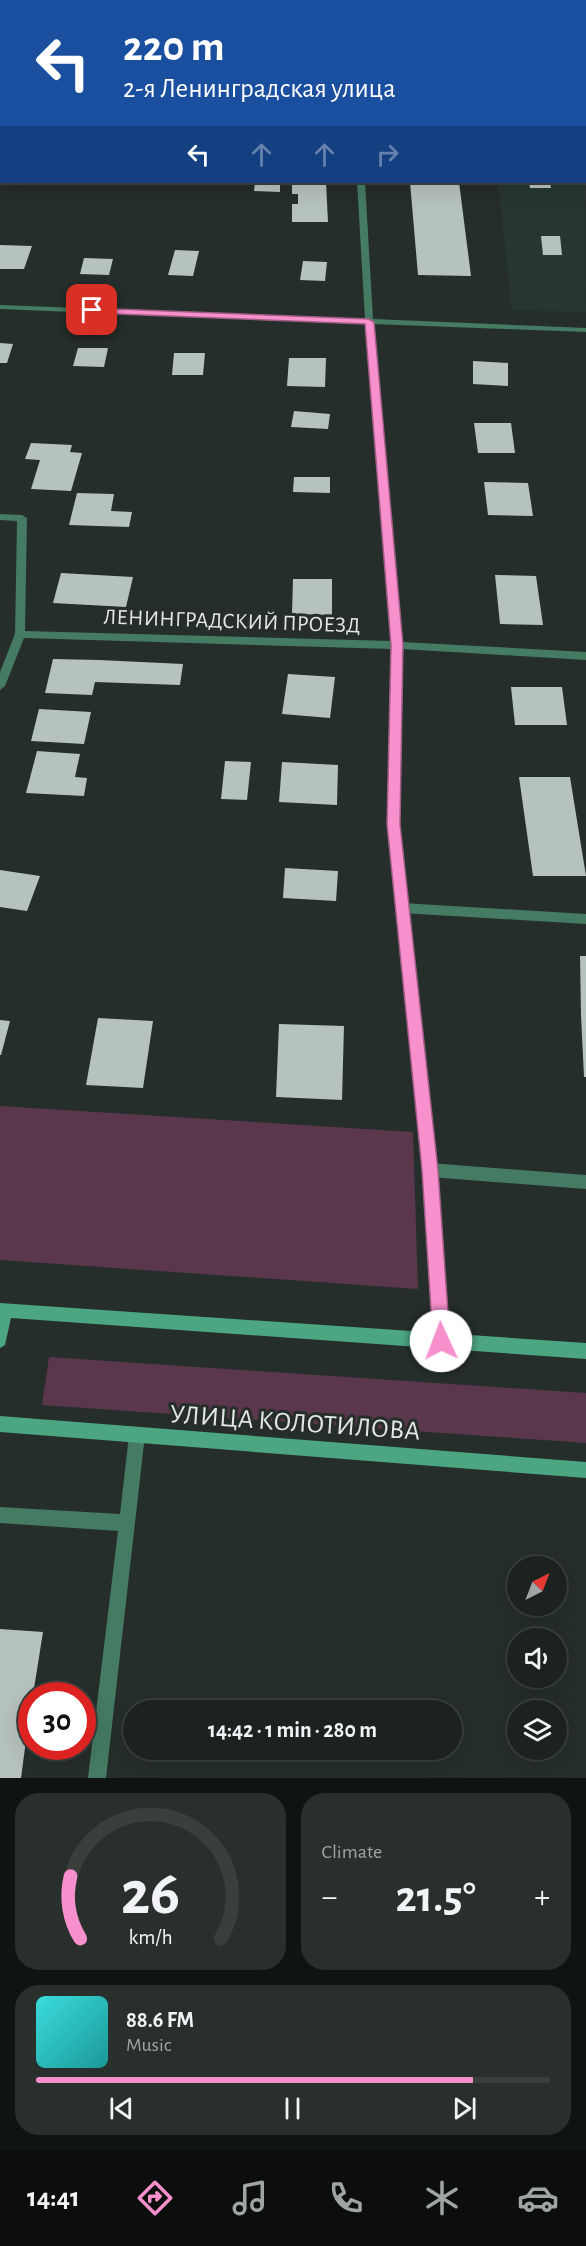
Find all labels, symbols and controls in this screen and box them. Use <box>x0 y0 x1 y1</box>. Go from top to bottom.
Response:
icon: left <box>24 24 102 102</box>
text: 220 m <box>123 26 225 68</box>
text: 2-я Ленинградская улица <box>123 75 396 102</box>
icon: left <box>182 138 215 171</box>
icon: ahead <box>245 138 278 171</box>
icon: ahead <box>308 138 341 171</box>
icon: right <box>371 138 404 171</box>
pin <box>66 284 117 335</box>
icon: arrive <box>75 293 108 326</box>
street label: ЛЕНИНГРАДСКИЙ ПРОЕЗД <box>103 606 361 636</box>
position arrow <box>409 1309 473 1373</box>
street label: УЛИЦА КОЛОТИЛОВА <box>169 1400 421 1445</box>
north arrow <box>507 1556 567 1616</box>
map controls <box>507 1556 567 1760</box>
button: sound <box>507 1628 567 1688</box>
speed limit sign: 30 <box>18 1682 96 1760</box>
button: layers <box>507 1700 567 1760</box>
text: 14:42 · 1 min · 280 m <box>208 1719 377 1741</box>
text: Climate <box>322 1842 382 1862</box>
text: 26 <box>120 1863 180 1925</box>
text: 21.5° <box>396 1875 476 1920</box>
text: − <box>322 1881 337 1914</box>
text: + <box>534 1881 550 1914</box>
text: km/h <box>128 1927 172 1948</box>
text: 88.6 FM <box>126 2009 194 2031</box>
text: Music <box>126 2035 172 2055</box>
icon: previous <box>105 2092 138 2125</box>
icon: pause <box>276 2092 309 2125</box>
icon: next <box>448 2092 481 2125</box>
icon: directions <box>134 2177 176 2219</box>
icon: music <box>229 2177 271 2219</box>
icon: phone <box>325 2177 367 2219</box>
icon: climate <box>421 2177 463 2219</box>
icon: car <box>517 2177 559 2219</box>
text: 14:41 <box>27 2184 80 2211</box>

